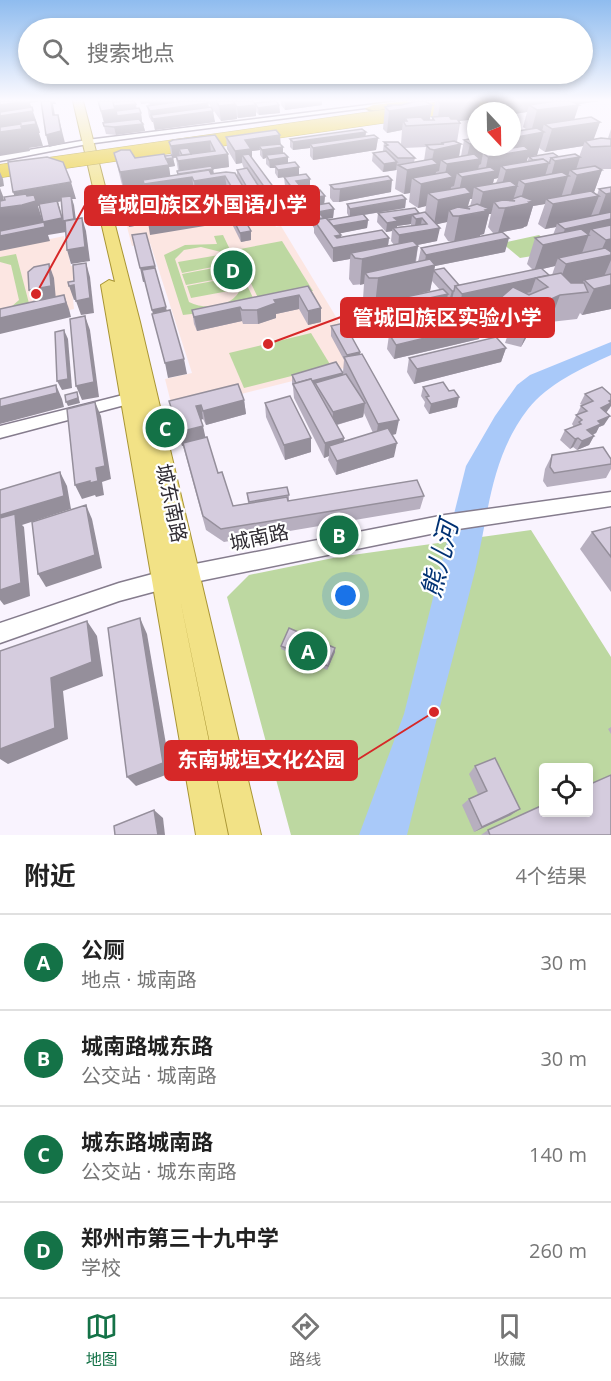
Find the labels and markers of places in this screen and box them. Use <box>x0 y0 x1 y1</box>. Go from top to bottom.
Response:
callout: 管城回族区外国语小学 <box>85 186 319 225</box>
pin: D <box>214 248 252 292</box>
callout: 管城回族区实验小学 <box>341 298 554 337</box>
pin: C <box>146 406 184 450</box>
pin: B <box>320 512 358 558</box>
pin: A <box>288 628 328 674</box>
callout: 东南城垣文化公园 <box>165 741 357 780</box>

